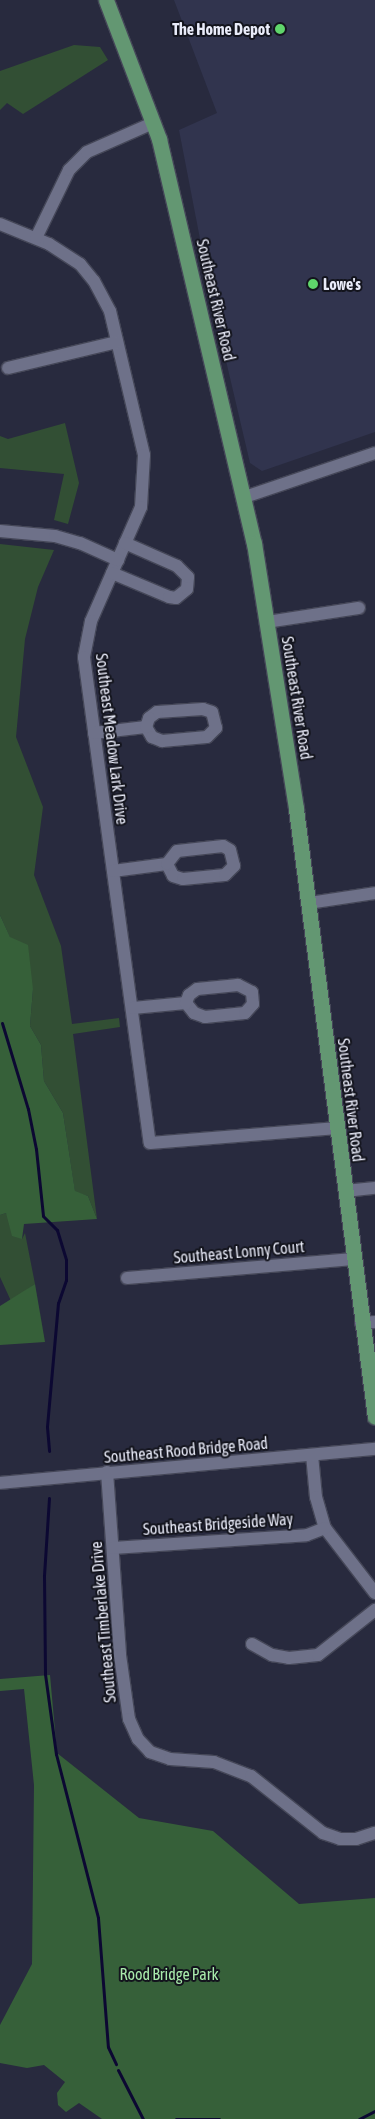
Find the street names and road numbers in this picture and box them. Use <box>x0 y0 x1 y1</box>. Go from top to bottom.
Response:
street label: Southeast River Road <box>193 237 239 363</box>
street label: Southeast River Road <box>278 635 316 761</box>
street label: Southeast Meadow Lark Drive <box>92 652 132 826</box>
street label: Southeast River Road <box>334 1037 368 1163</box>
street label: Southeast Lonny Court <box>173 1237 305 1267</box>
street label: Southeast Rood Bridge Road <box>103 1433 269 1467</box>
street label: Southeast Bridgeside Way <box>142 1509 294 1539</box>
street label: Southeast Timberlake Drive <box>86 1541 120 1703</box>

